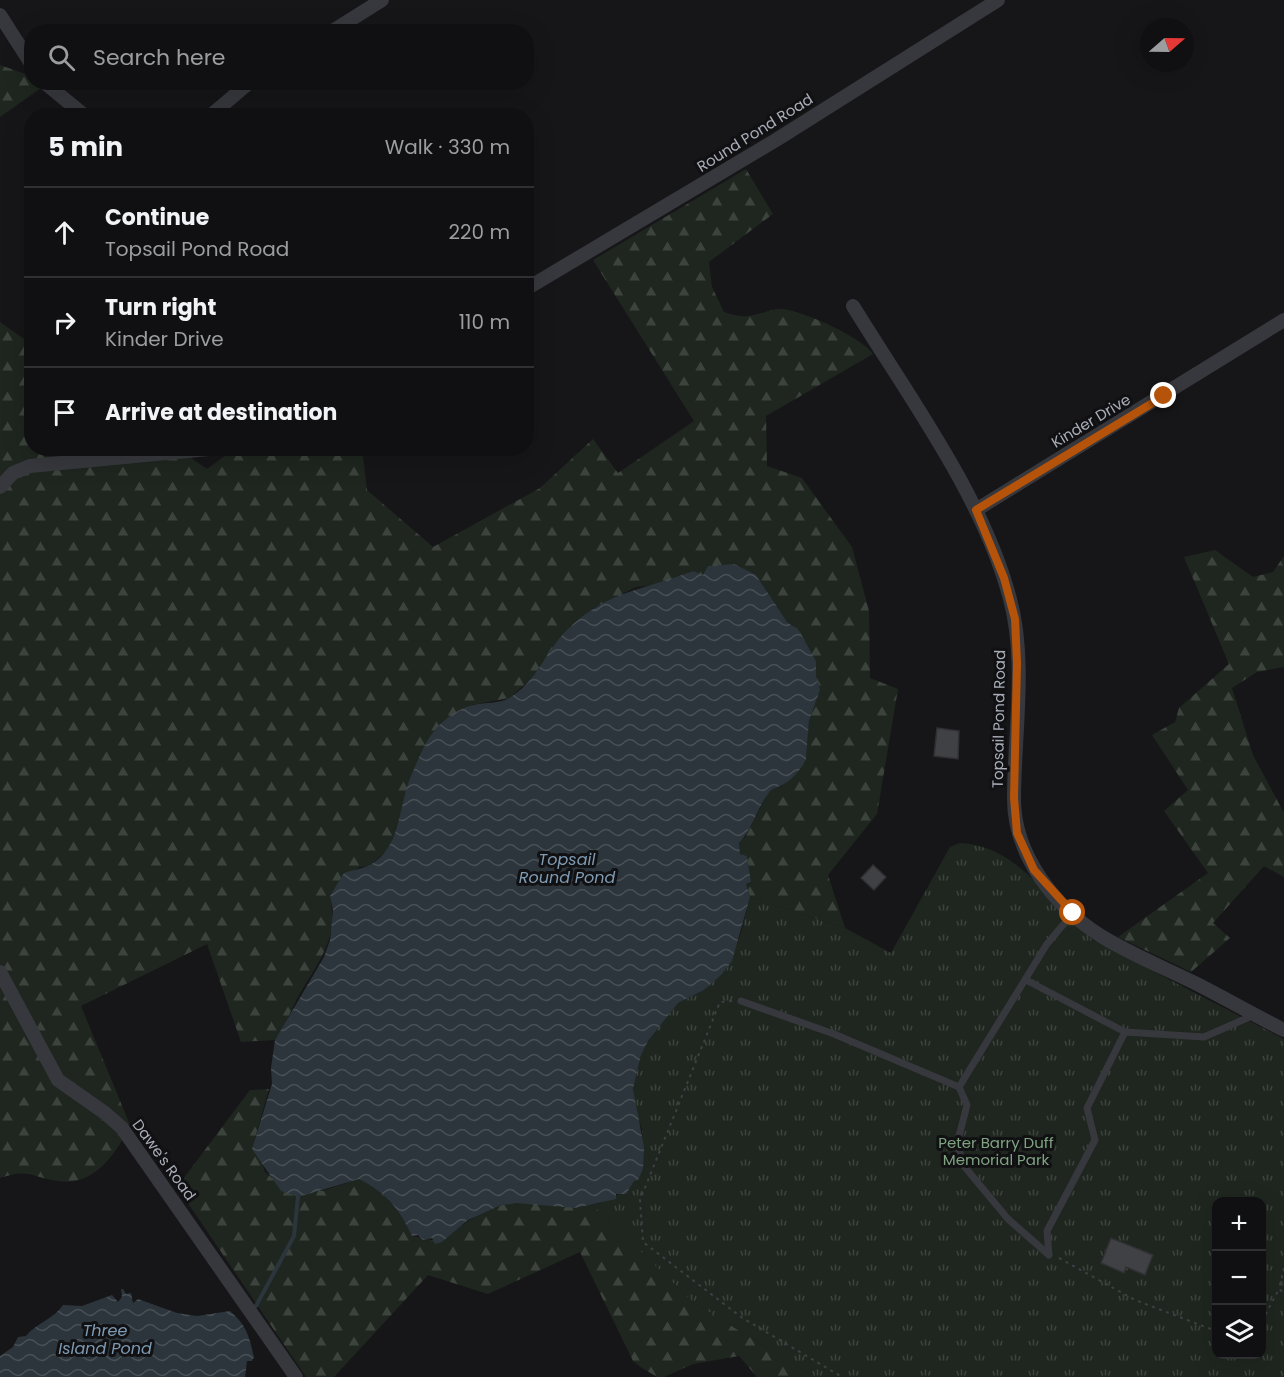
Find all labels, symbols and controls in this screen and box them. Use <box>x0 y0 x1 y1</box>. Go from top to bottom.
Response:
north arrow <box>1140 18 1194 72</box>
search box <box>24 24 534 90</box>
icon: search <box>45 41 78 74</box>
text: Search here <box>93 42 226 73</box>
street label: Round Pond Road <box>693 88 817 177</box>
text: 5 min <box>48 129 123 165</box>
text: Walk · 330 m <box>385 133 510 161</box>
text: Continue <box>105 202 209 233</box>
icon: ahead <box>48 216 81 249</box>
text: 220 m <box>449 218 510 246</box>
text: Topsail Pond Road <box>105 235 289 263</box>
text: Turn right <box>105 292 216 323</box>
icon: right <box>48 306 81 339</box>
text: 110 m <box>459 308 510 336</box>
text: Kinder Drive <box>105 325 224 353</box>
route end <box>1150 382 1176 408</box>
street label: Kinder Drive <box>1047 389 1134 452</box>
icon: arrive <box>48 396 81 429</box>
text: Arrive at destination <box>105 397 337 428</box>
street label: Topsail Pond Road <box>987 650 1010 788</box>
water label: Topsail Round Pond <box>519 848 615 889</box>
route start <box>1059 899 1085 925</box>
street label: Dawe's Road <box>128 1115 201 1205</box>
park label: Peter Barry Duff Memorial Park <box>938 1132 1054 1170</box>
map controls <box>1212 1197 1266 1359</box>
button: + <box>1212 1197 1266 1251</box>
button: − <box>1212 1251 1266 1305</box>
button: layers <box>1212 1305 1266 1359</box>
water label: Three Island Pond <box>58 1319 152 1360</box>

